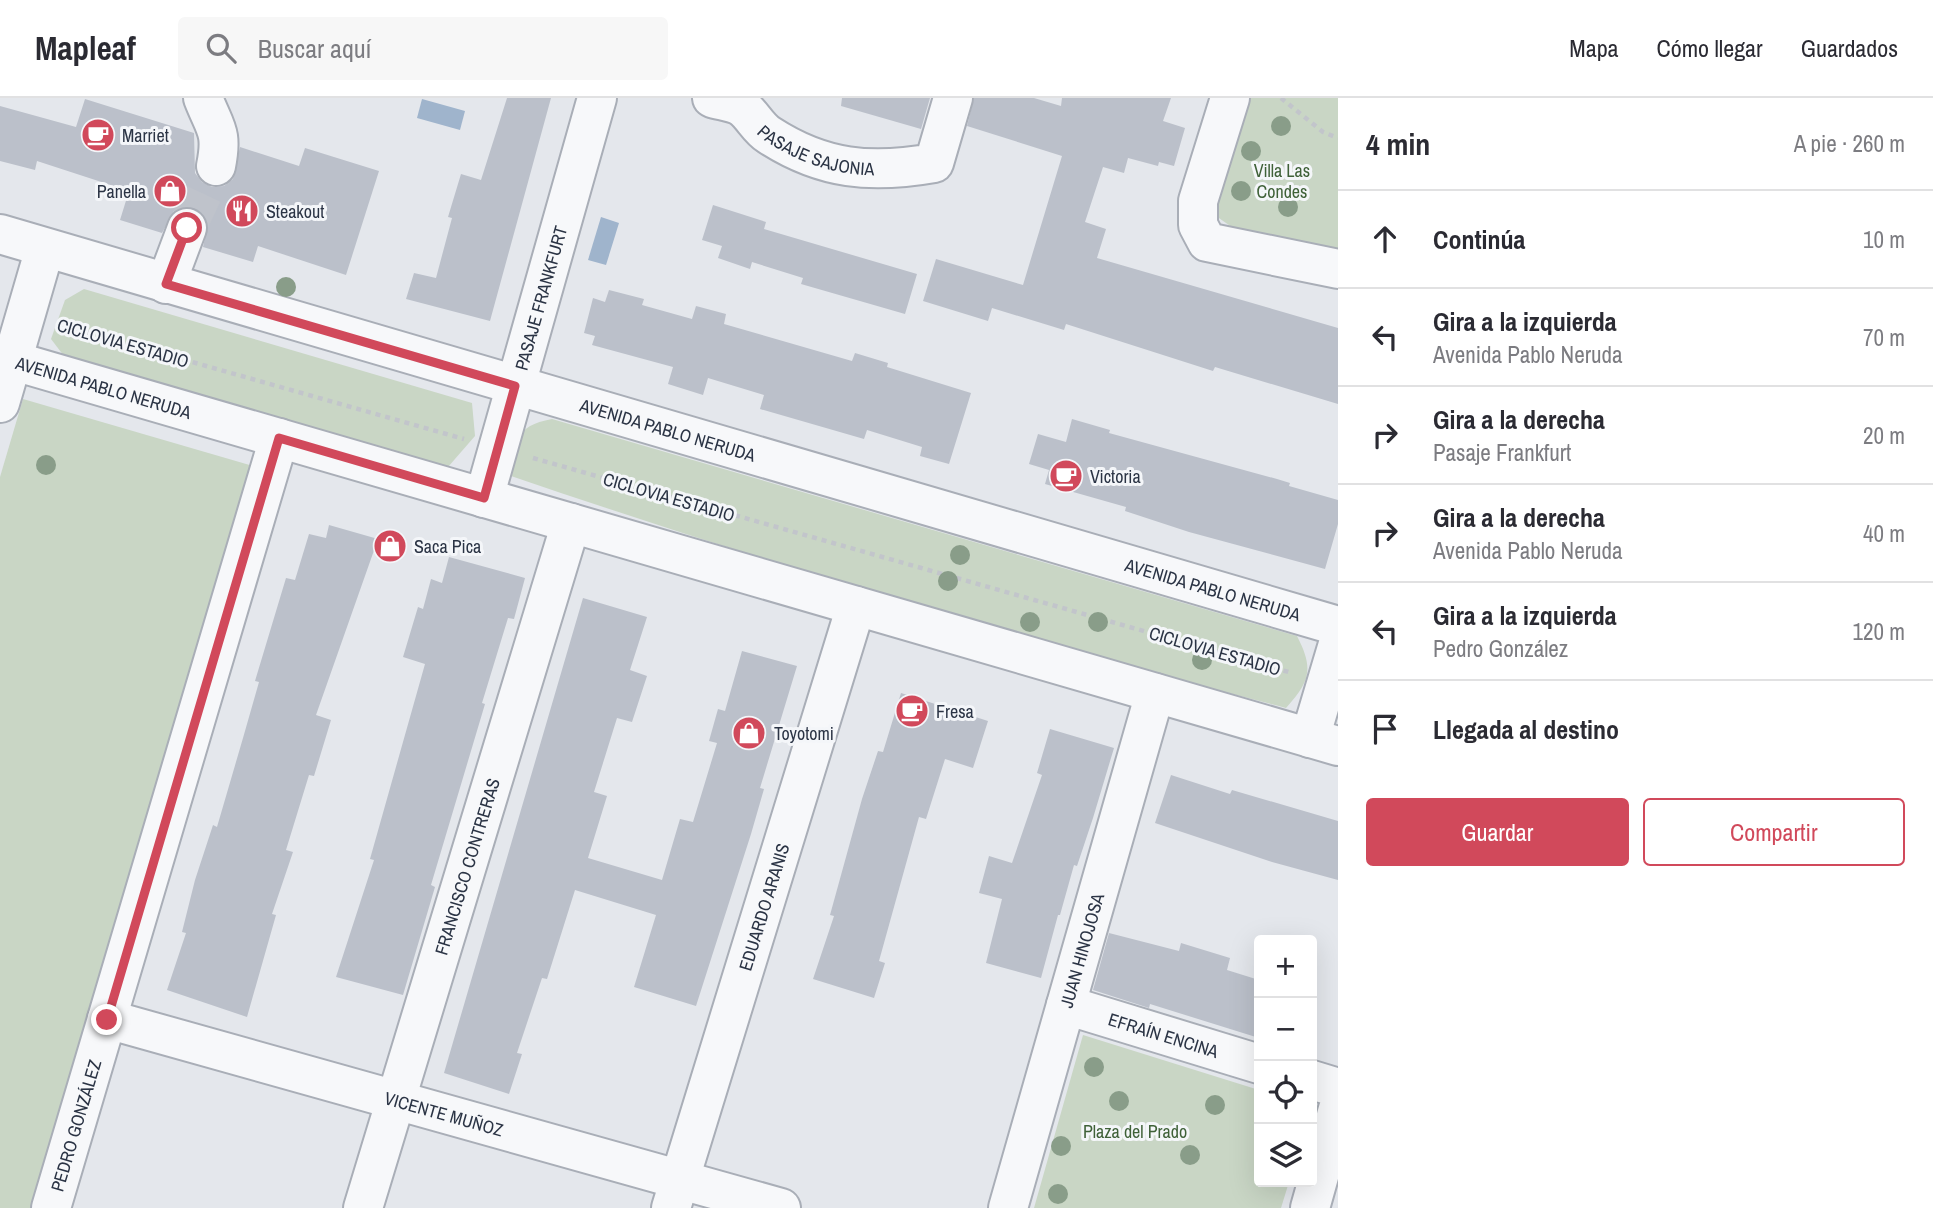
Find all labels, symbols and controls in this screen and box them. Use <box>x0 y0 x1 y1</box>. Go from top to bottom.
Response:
search box <box>178 17 668 80</box>
text: Mapleaf <box>35 26 136 70</box>
icon: search <box>202 29 240 67</box>
text: Buscar aquí <box>258 31 372 66</box>
text: Mapa <box>1569 32 1619 64</box>
text: Cómo llegar <box>1657 32 1763 64</box>
text: Guardados <box>1801 32 1898 64</box>
cafe icon: Marriet <box>79 116 117 154</box>
street label: PASAJE SAJONIA <box>752 119 875 181</box>
place label: Marriet <box>122 123 169 148</box>
text: 4 min <box>1366 124 1430 164</box>
text: A pie · 260 m <box>1794 128 1905 159</box>
park label: Villa Las Condes <box>1254 158 1310 204</box>
shop icon: Panella <box>151 172 189 210</box>
place label: Panella <box>97 179 146 204</box>
restaurant icon: Steakout <box>223 192 261 230</box>
place label: Steakout <box>266 199 324 224</box>
route start <box>171 212 202 243</box>
icon: ahead <box>1366 220 1404 258</box>
text: Continúa <box>1433 222 1525 257</box>
street label: PASAJE FRANKFURT <box>508 223 573 373</box>
text: 10 m <box>1863 224 1905 255</box>
text: Gira a la izquierda <box>1433 304 1617 339</box>
street label: CICLOVIA ESTADIO <box>54 312 192 374</box>
icon: left <box>1366 318 1404 356</box>
text: 70 m <box>1863 322 1905 353</box>
text: Avenida Pablo Neruda <box>1433 339 1622 370</box>
street label: AVENIDA PABLO NERUDA <box>12 350 195 425</box>
street label: AVENIDA PABLO NERUDA <box>576 392 759 467</box>
text: Gira a la derecha <box>1433 402 1605 437</box>
icon: right <box>1366 416 1404 454</box>
text: 20 m <box>1863 420 1905 451</box>
text: Pasaje Frankfurt <box>1433 437 1571 468</box>
cafe icon: Victoria <box>1047 457 1085 495</box>
place label: Victoria <box>1090 464 1141 489</box>
street label: CICLOVIA ESTADIO <box>600 466 738 528</box>
text: Gira a la derecha <box>1433 500 1605 535</box>
icon: right <box>1366 514 1404 552</box>
text: 40 m <box>1863 518 1905 549</box>
shop icon: Saca Pica <box>371 527 409 565</box>
place label: Saca Pica <box>414 534 481 559</box>
text: Avenida Pablo Neruda <box>1433 535 1622 566</box>
street label: AVENIDA PABLO NERUDA <box>1121 552 1304 627</box>
text: Gira a la izquierda <box>1433 598 1617 633</box>
icon: left <box>1366 612 1404 650</box>
text: 120 m <box>1853 616 1905 647</box>
street label: CICLOVIA ESTADIO <box>1146 620 1284 682</box>
text: Pedro González <box>1433 633 1568 664</box>
cafe icon: Fresa <box>893 692 931 730</box>
place label: Fresa <box>936 699 974 724</box>
icon: arrive <box>1366 710 1404 748</box>
text: Llegada al destino <box>1433 712 1619 747</box>
shop icon: Toyotomi <box>730 714 768 752</box>
place label: Toyotomi <box>774 721 834 746</box>
street label: FRANCISCO CONTRERAS <box>428 775 505 958</box>
button: Guardar <box>1366 798 1629 866</box>
button: Compartir <box>1643 798 1905 866</box>
street label: EDUARDO ARANIS <box>732 840 795 974</box>
street label: JUAN HINOJOSA <box>1053 890 1110 1011</box>
map controls <box>1254 935 1317 1187</box>
button: + <box>1254 935 1317 998</box>
button: − <box>1254 998 1317 1061</box>
route end <box>91 1004 122 1035</box>
street label: EFRAÍN ENCINA <box>1105 1006 1222 1063</box>
street label: PEDRO GONZÁLEZ <box>44 1057 107 1194</box>
button: locate <box>1254 1061 1317 1124</box>
street label: VICENTE MUÑOZ <box>382 1085 506 1142</box>
park label: Plaza del Prado <box>1083 1119 1187 1144</box>
button: layers <box>1254 1124 1317 1187</box>

